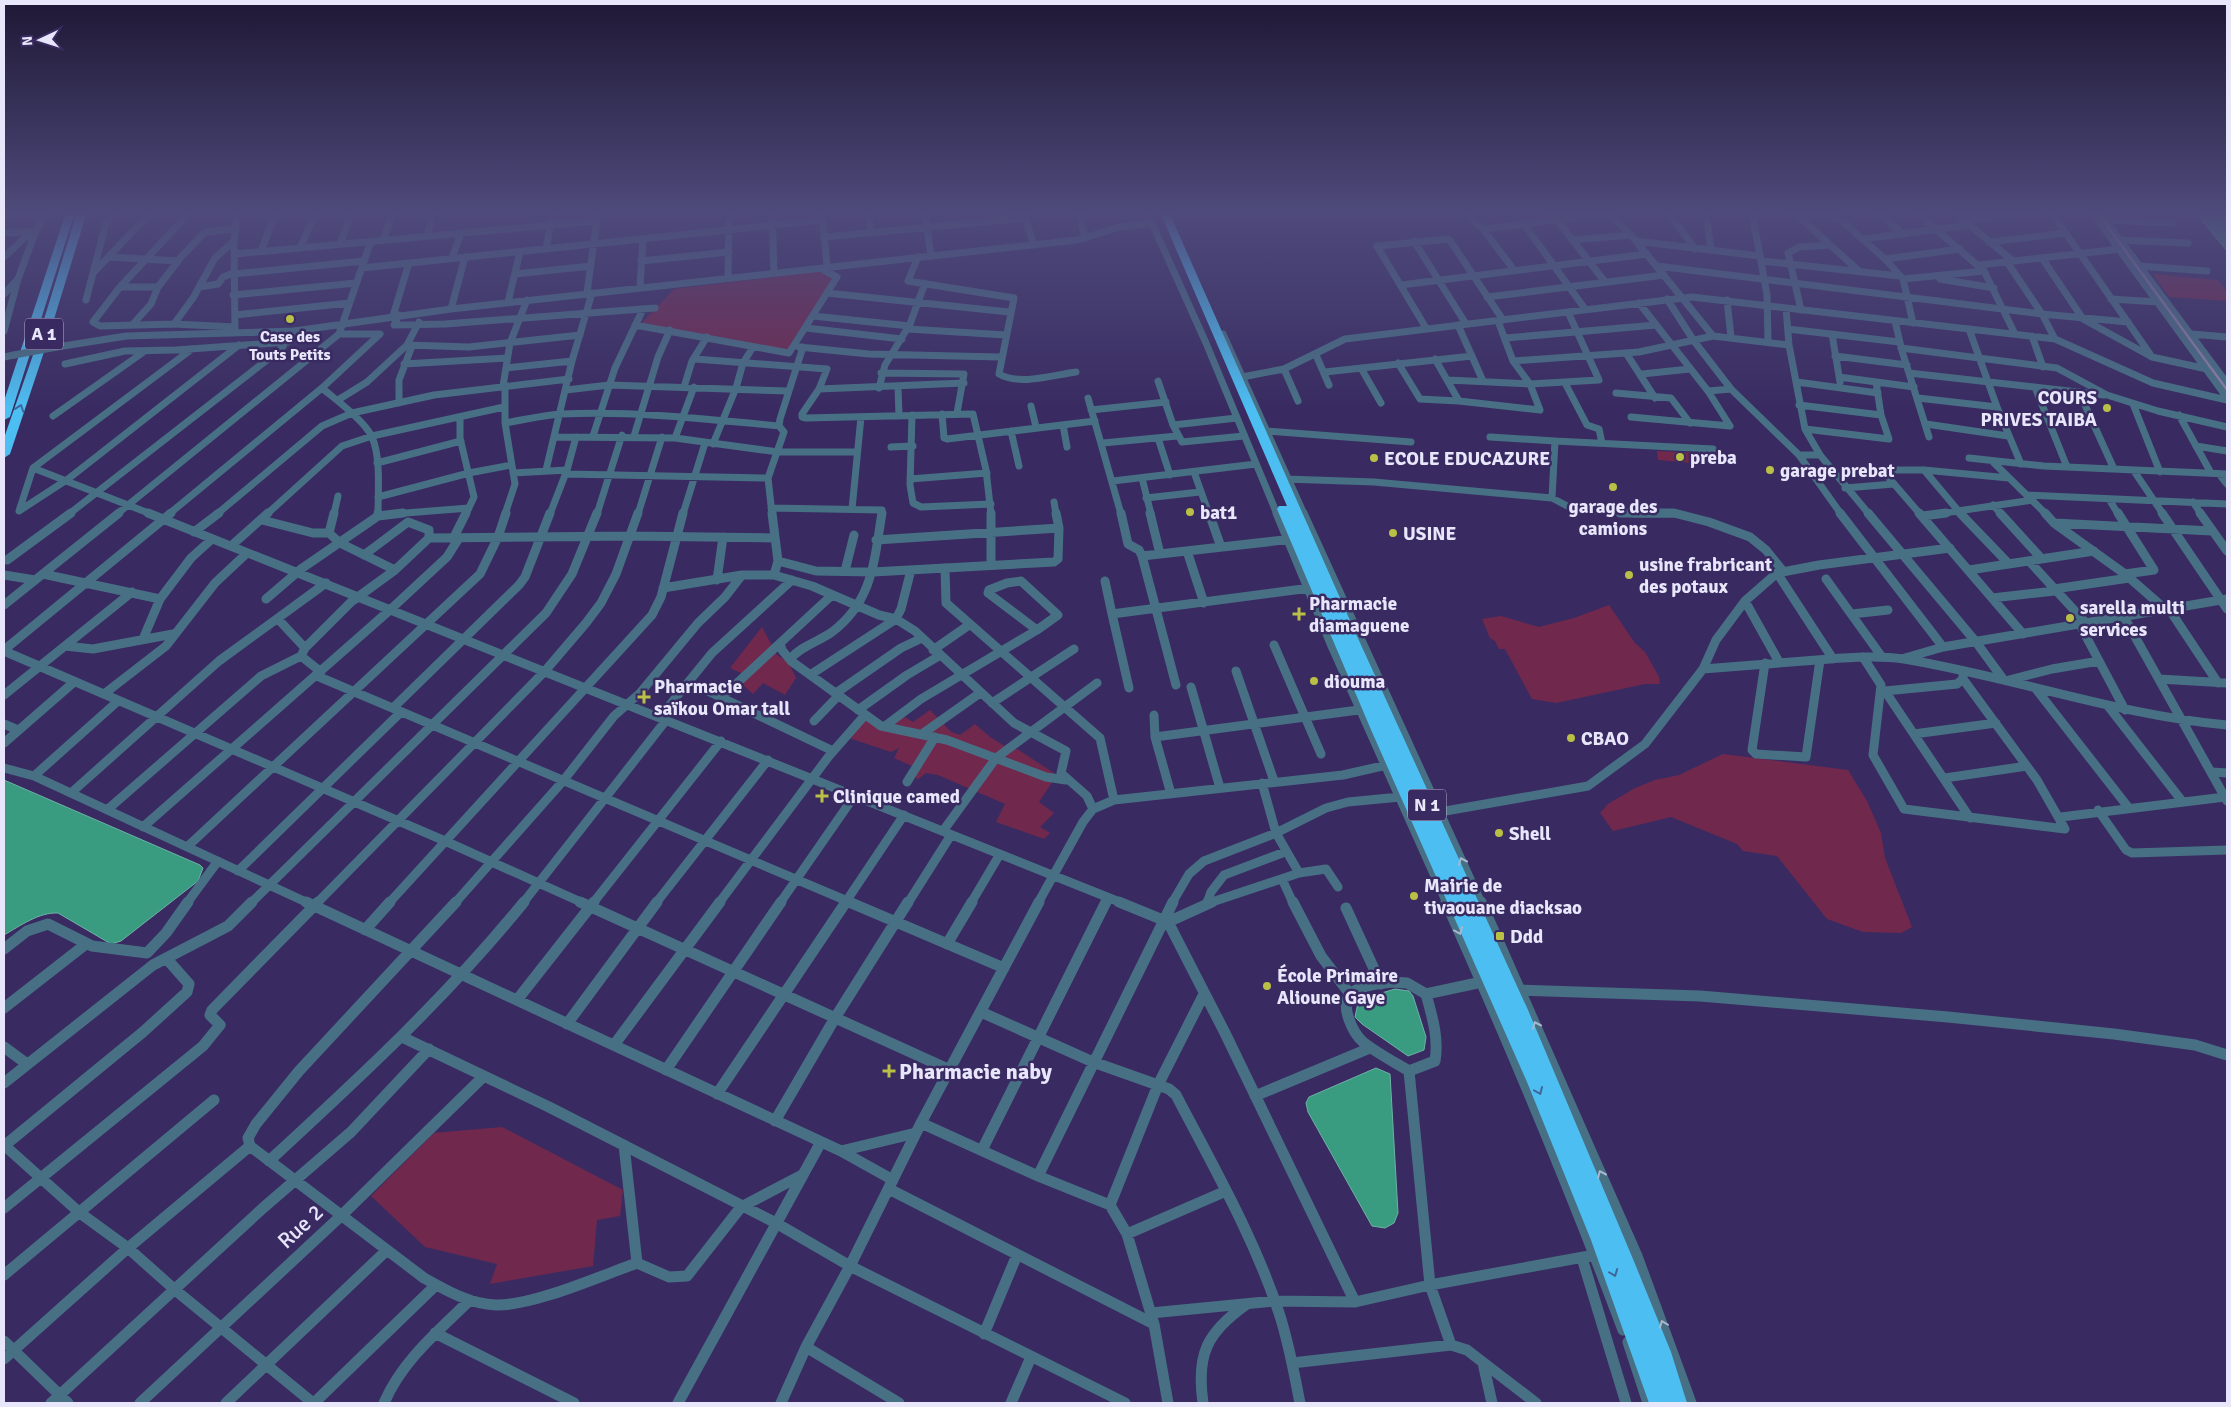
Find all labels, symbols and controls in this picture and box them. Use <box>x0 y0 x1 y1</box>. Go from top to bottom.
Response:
north arrow <box>15 15 65 65</box>
text: N <box>19 35 36 46</box>
marker: Case des Touts Petits <box>284 313 296 325</box>
road number: A 1 <box>25 318 63 349</box>
place label: Case des Touts Petits <box>249 327 331 365</box>
place label: COURS PRIVES TAIBA <box>1981 386 2097 432</box>
marker: COURS PRIVES TAIBA <box>2101 402 2113 414</box>
one-way arrow <box>14 405 24 413</box>
place label: preba <box>1690 446 1737 470</box>
place label: ECOLE EDUCAZURE <box>1384 447 1550 471</box>
marker: preba <box>1674 451 1686 463</box>
marker: ECOLE EDUCAZURE <box>1368 452 1380 464</box>
place label: garage prebat <box>1780 459 1895 483</box>
marker: garage prebat <box>1764 464 1776 476</box>
marker: garage des camions <box>1607 481 1619 493</box>
place label: garage des camions <box>1569 495 1657 541</box>
place label: bat1 <box>1200 501 1237 525</box>
marker: bat1 <box>1184 506 1196 518</box>
place label: USINE <box>1403 522 1457 546</box>
marker: USINE <box>1387 527 1399 539</box>
place label: usine frabricant des potaux <box>1639 553 1772 599</box>
marker: usine frabricant des potaux <box>1623 569 1635 581</box>
place label: Pharmacie diamaguene <box>1309 592 1410 638</box>
place label: sarella multi services <box>2080 596 2185 642</box>
marker: Pharmacie diamaguene <box>1293 608 1305 620</box>
marker: sarella multi services <box>2064 612 2076 624</box>
place label: diouma <box>1324 670 1386 694</box>
place label: Pharmacie saïkou Omar tall <box>654 675 790 721</box>
marker: diouma <box>1308 675 1320 687</box>
marker: Pharmacie saïkou Omar tall <box>638 691 650 703</box>
place label: CBAO <box>1581 727 1629 751</box>
marker: CBAO <box>1565 732 1577 744</box>
place label: Clinique camed <box>833 785 960 809</box>
marker: Clinique camed <box>815 789 829 803</box>
road number: N 1 <box>1408 790 1446 820</box>
place label: Shell <box>1509 822 1551 846</box>
marker: Shell <box>1493 827 1505 839</box>
one-way arrow <box>1458 857 1468 866</box>
place label: Mairie de tivaouane diacksao <box>1423 874 1582 920</box>
marker: Mairie de tivaouane diacksao <box>1408 890 1420 902</box>
place label: Ddd <box>1510 925 1543 949</box>
one-way arrow <box>1453 926 1464 935</box>
marker: Ddd <box>1494 930 1506 942</box>
place label: École Primaire Alioune Gaye <box>1277 964 1398 1010</box>
marker: École Primaire Alioune Gaye <box>1261 980 1273 992</box>
one-way arrow <box>1532 1021 1543 1030</box>
place label: Pharmacie naby <box>899 1058 1052 1085</box>
marker: Pharmacie naby <box>883 1065 895 1077</box>
one-way arrow <box>1532 1086 1543 1095</box>
one-way arrow <box>1596 1170 1607 1179</box>
street label: Rue 2 <box>272 1199 329 1254</box>
one-way arrow <box>1608 1269 1618 1277</box>
one-way arrow <box>1659 1320 1669 1329</box>

